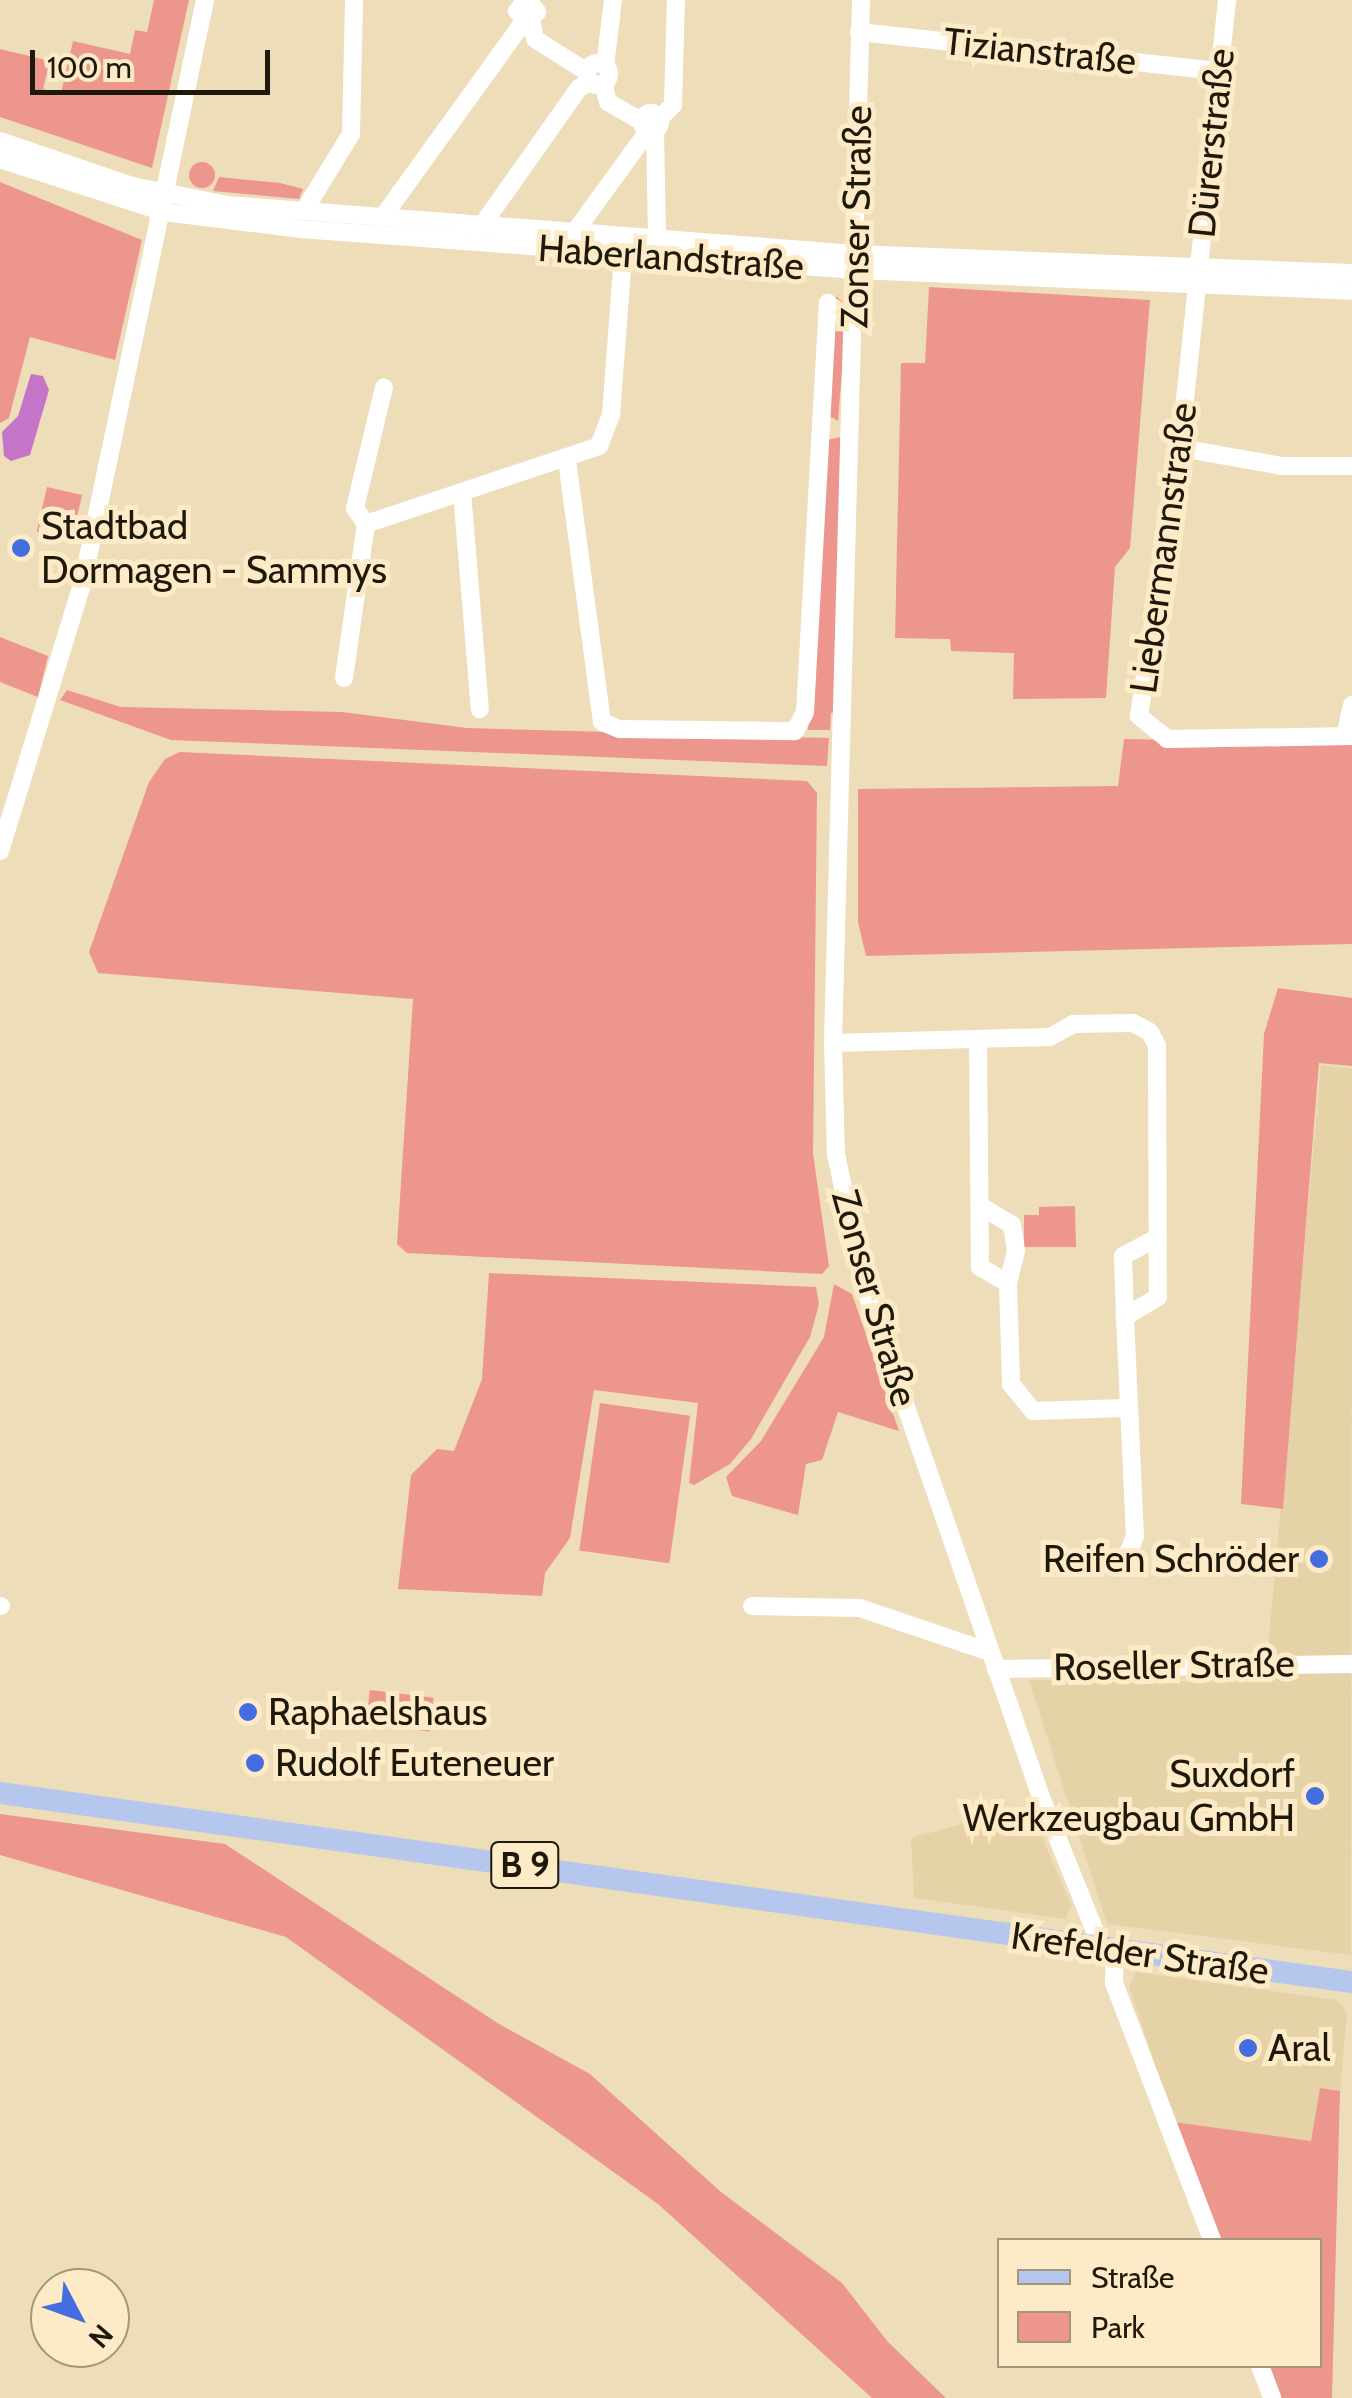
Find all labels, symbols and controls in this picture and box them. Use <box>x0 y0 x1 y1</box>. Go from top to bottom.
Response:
street label: Tizianstraße <box>942 18 1138 84</box>
scale bar <box>35 30 275 92</box>
street label: Dürerstraße <box>1178 46 1244 240</box>
text: 100 m <box>47 49 132 86</box>
street label: Zonser Straße <box>831 105 881 329</box>
street label: Haberlandstraße <box>536 225 806 289</box>
street label: Liebermannstraße <box>1120 400 1206 696</box>
place label: Stadtbad Dormagen - Sammys <box>41 503 387 592</box>
marker: Stadtbad Dormagen - Sammys <box>10 537 32 559</box>
street label: Zonser Straße <box>822 1184 928 1412</box>
place label: Reifen Schröder <box>1043 1536 1299 1582</box>
marker: Reifen Schröder <box>1308 1548 1330 1570</box>
street label: Roseller Straße <box>1053 1640 1295 1690</box>
place label: Raphaelshaus <box>268 1689 488 1735</box>
marker: Raphaelshaus <box>237 1701 259 1723</box>
place label: Rudolf Euteneuer <box>275 1740 554 1786</box>
place label: Suxdorf Werkzeugbau GmbH <box>963 1751 1295 1840</box>
marker: Rudolf Euteneuer <box>244 1752 266 1774</box>
marker: Suxdorf Werkzeugbau GmbH <box>1304 1785 1326 1807</box>
road number: B 9 <box>490 1835 560 1895</box>
street label: Krefelder Straße <box>1008 1912 1272 1994</box>
place label: Aral <box>1268 2025 1330 2071</box>
marker: Aral <box>1237 2037 1259 2059</box>
legend <box>997 2238 1322 2368</box>
text: Straße <box>1091 2259 1174 2296</box>
north arrow <box>30 2268 130 2368</box>
text: Park <box>1091 2309 1145 2346</box>
text: N <box>82 2318 120 2355</box>

